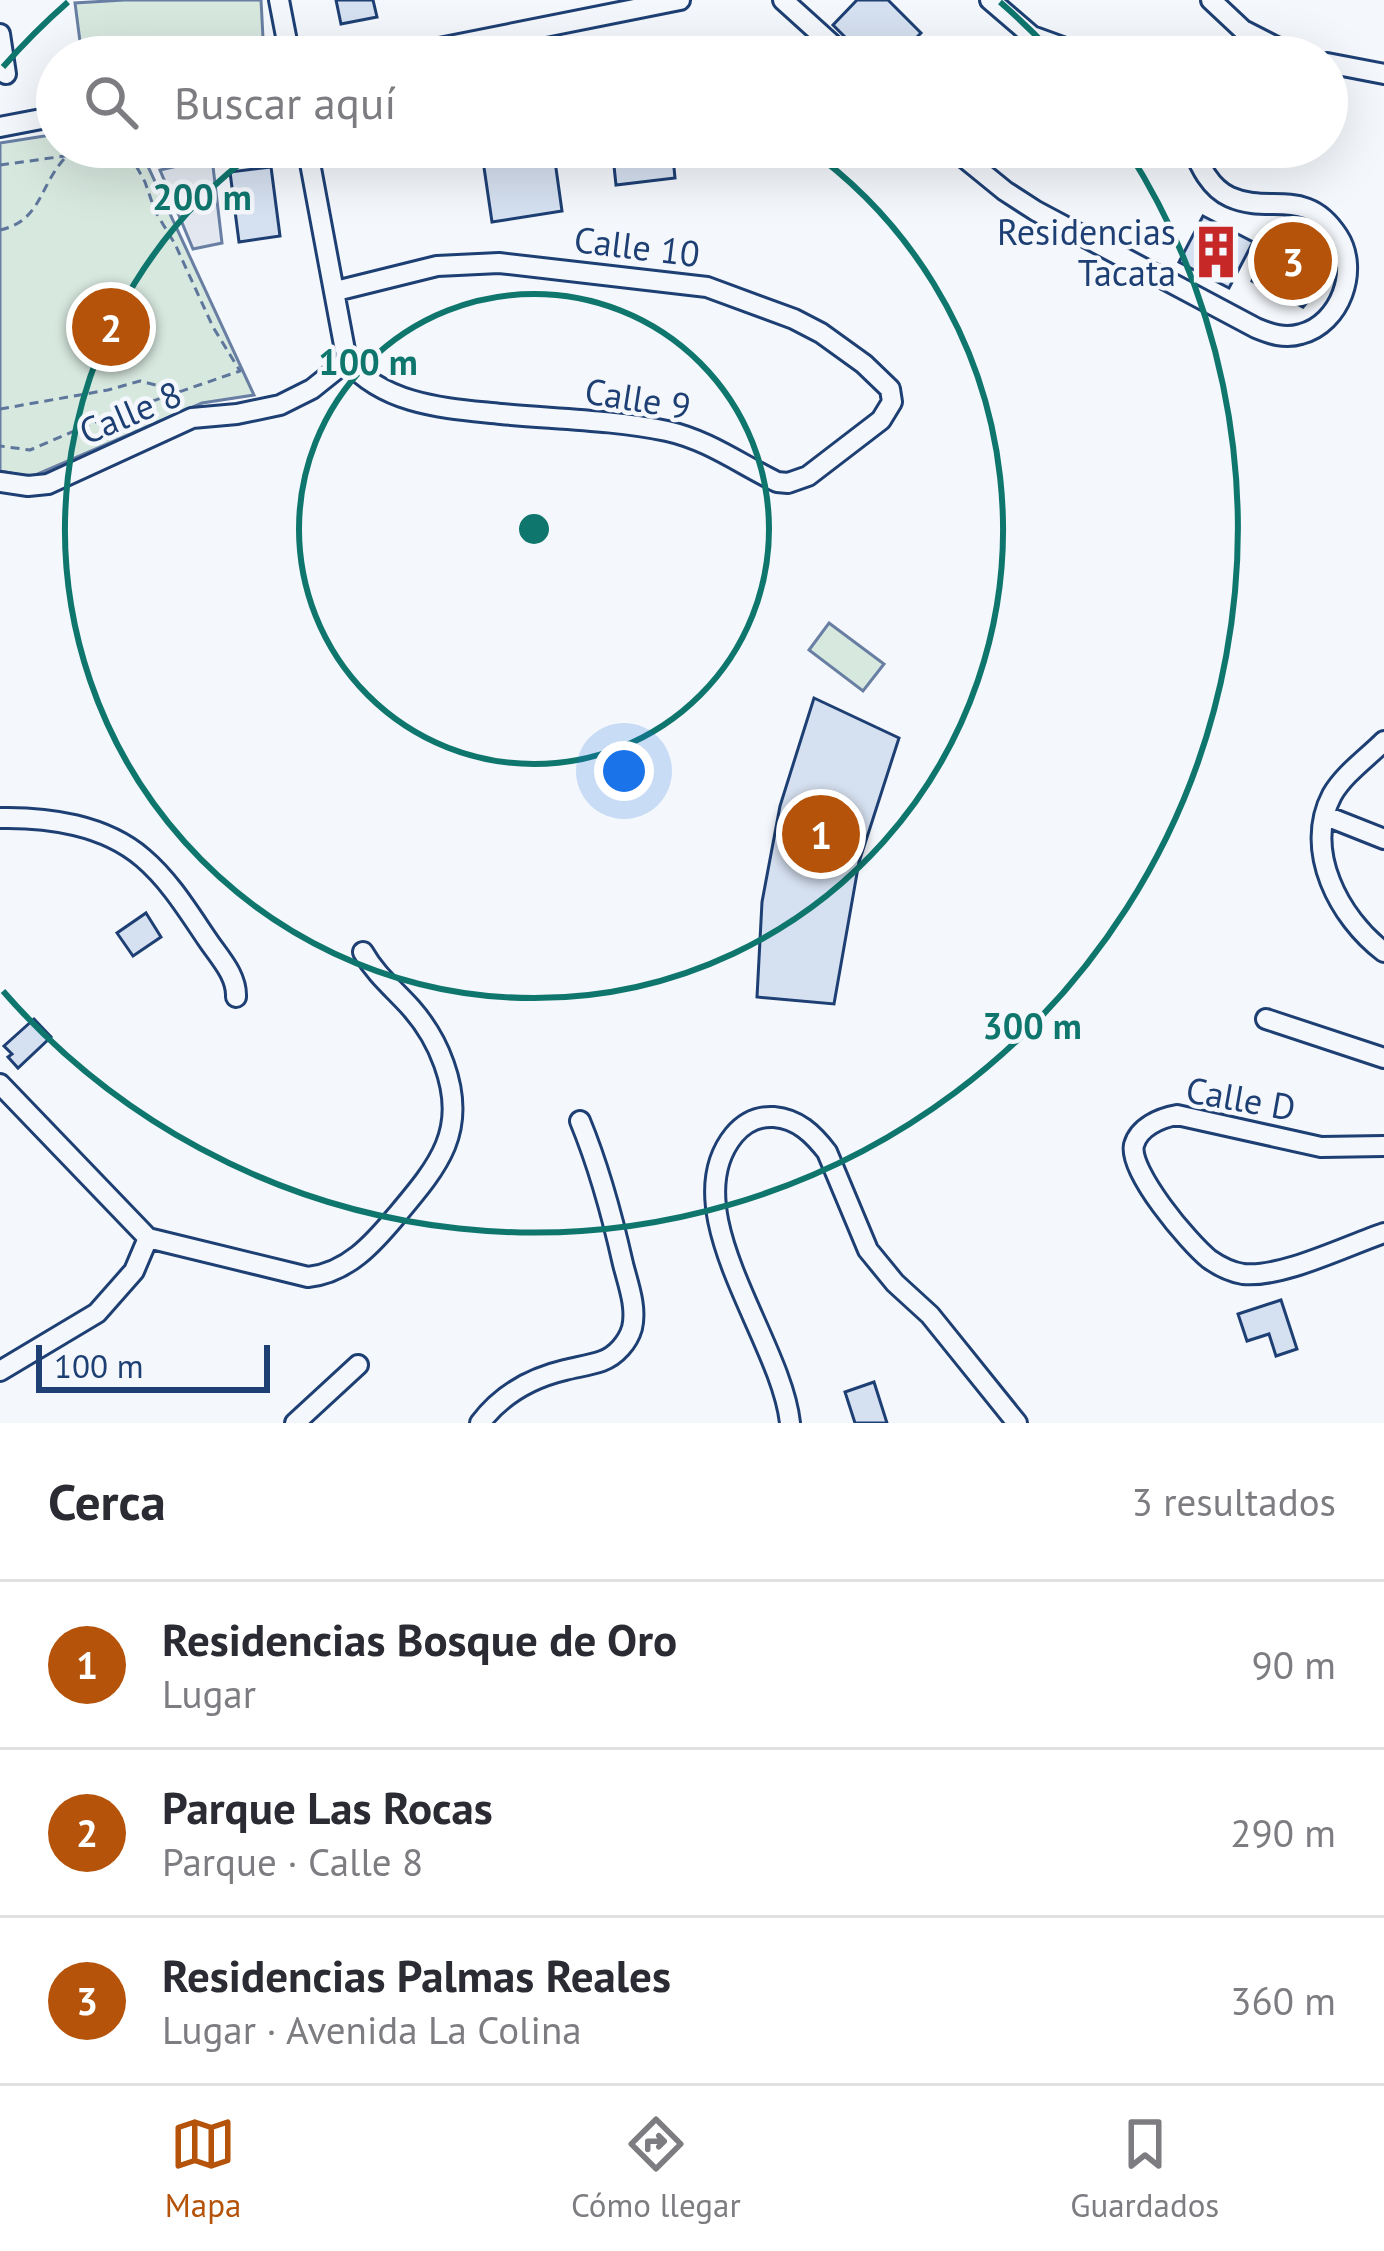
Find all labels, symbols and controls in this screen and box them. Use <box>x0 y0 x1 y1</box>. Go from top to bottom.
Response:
search box <box>36 36 1348 168</box>
icon: search <box>78 69 144 135</box>
text: Buscar aquí <box>174 73 396 131</box>
text: 200 m <box>152 173 252 220</box>
place label: Residencias Tacata <box>997 208 1176 296</box>
street label: Calle 10 <box>572 215 702 277</box>
pin: 3 <box>1254 216 1332 306</box>
building icon: Residencias Tacata <box>1187 223 1245 281</box>
pin: 2 <box>72 282 150 372</box>
text: 100 m <box>318 338 418 385</box>
street label: Calle 9 <box>582 366 694 430</box>
street label: Calle 8 <box>72 370 188 454</box>
centre of rings <box>513 508 555 550</box>
your location <box>594 741 654 801</box>
pin: 1 <box>782 789 860 879</box>
text: 300 m <box>982 1002 1082 1049</box>
street label: Calle D <box>1183 1065 1299 1131</box>
scale bar <box>36 1339 270 1392</box>
text: 100 m <box>54 1344 144 1387</box>
text: Cerca <box>48 1468 166 1534</box>
text: 3 resultados <box>1132 1476 1336 1527</box>
text: Residencias Bosque de Oro <box>162 1610 677 1668</box>
text: 1 <box>76 1639 98 1690</box>
text: 90 m <box>1251 1639 1336 1690</box>
text: Lugar <box>162 1668 256 1719</box>
text: Parque Las Rocas <box>162 1778 493 1836</box>
text: 2 <box>76 1807 98 1858</box>
text: 290 m <box>1230 1807 1336 1858</box>
text: Parque · Calle 8 <box>162 1836 423 1887</box>
text: Residencias Palmas Reales <box>162 1946 671 2004</box>
text: 3 <box>76 1975 98 2026</box>
text: 360 m <box>1230 1975 1336 2026</box>
text: Lugar · Avenida La Colina <box>162 2004 582 2055</box>
tab: Mapa <box>165 2111 241 2226</box>
tab: Cómo llegar <box>571 2111 741 2226</box>
tab: Guardados <box>1070 2111 1219 2226</box>

